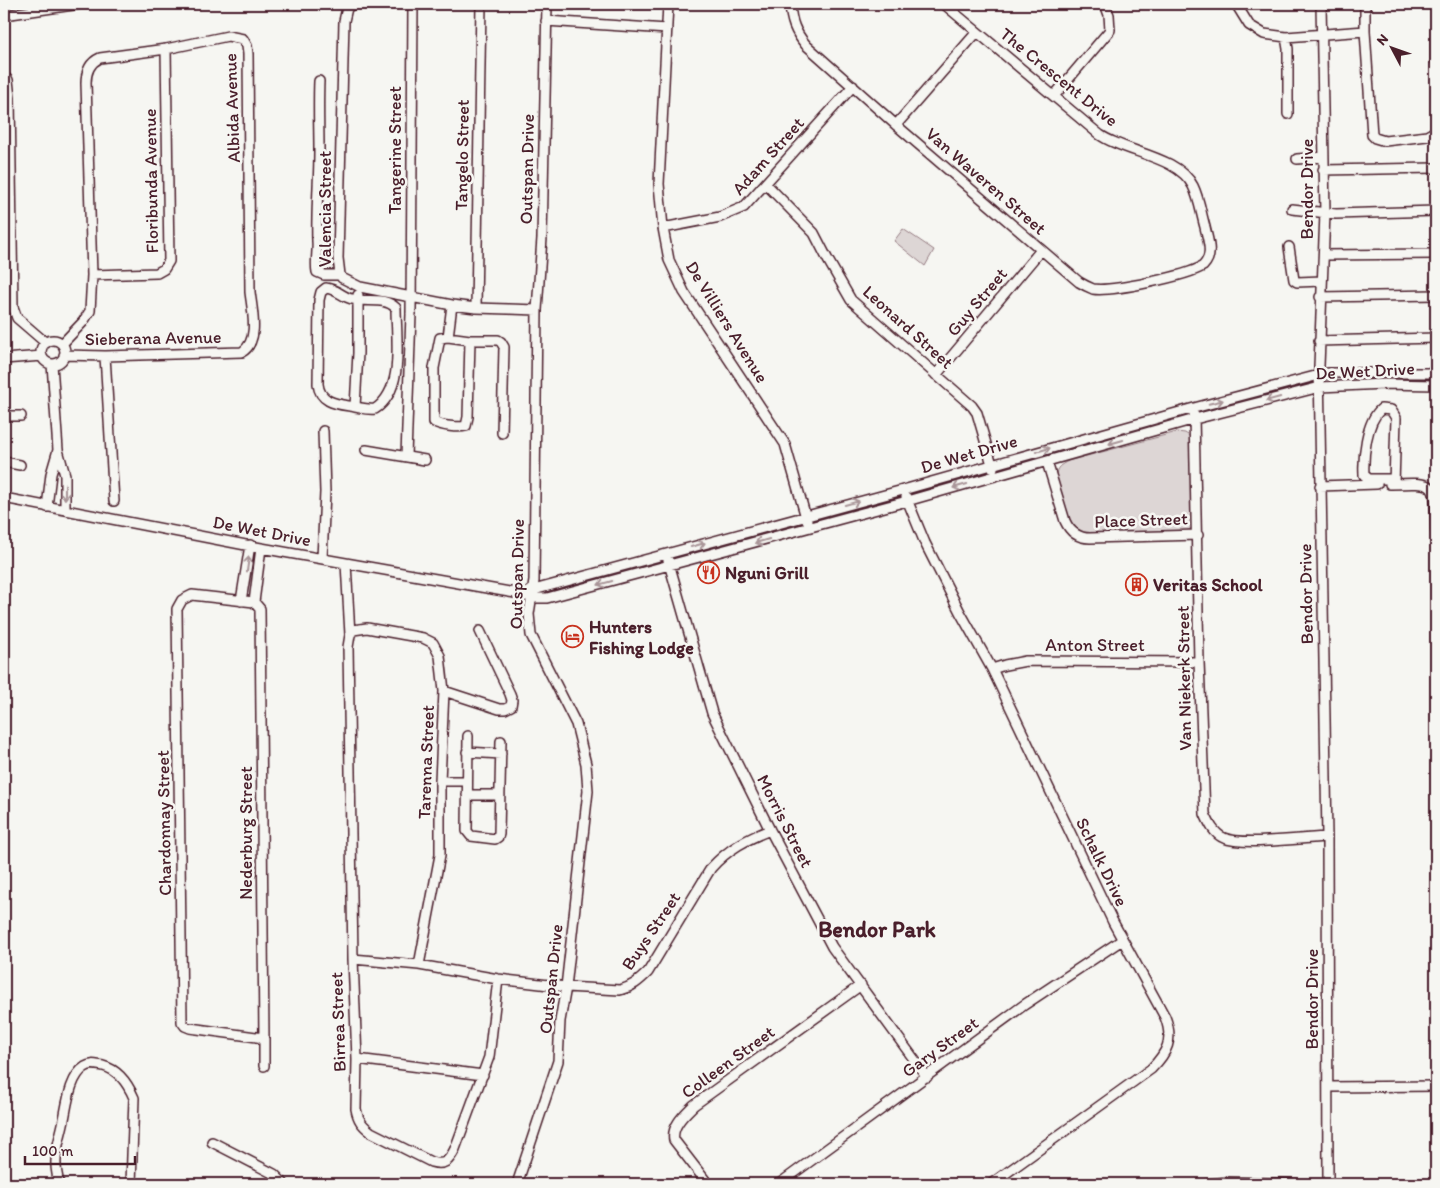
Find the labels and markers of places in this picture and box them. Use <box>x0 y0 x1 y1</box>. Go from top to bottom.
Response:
restaurant icon: Nguni Grill <box>697 561 721 585</box>
place label: Nguni Grill <box>725 562 810 584</box>
building icon: Veritas School <box>1125 573 1149 597</box>
place label: Veritas School <box>1153 574 1264 596</box>
place label: Hunters Fishing Lodge <box>589 616 694 659</box>
hotel icon: Hunters Fishing Lodge <box>561 625 585 649</box>

